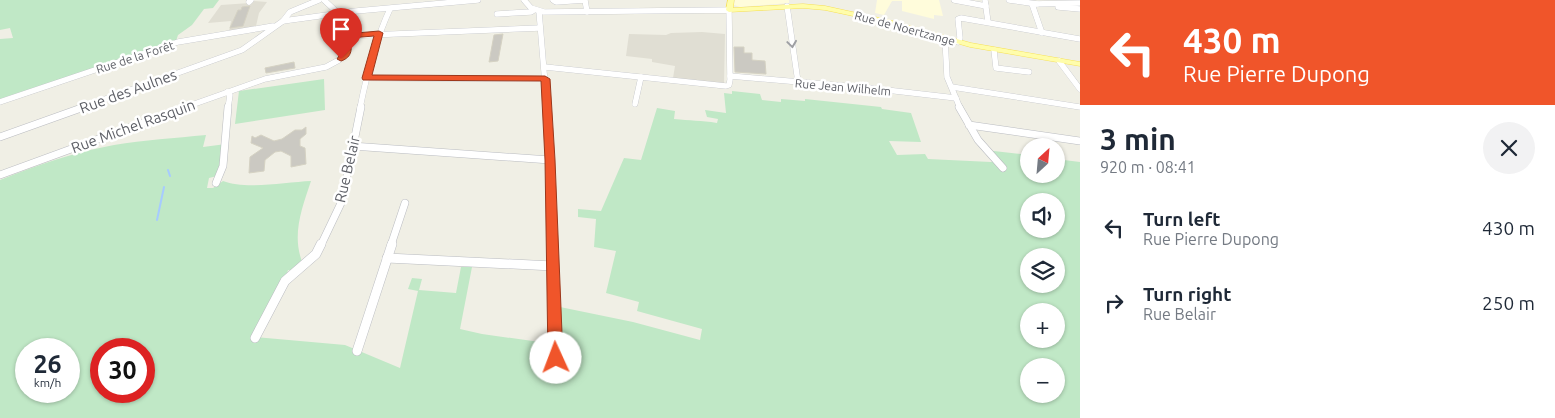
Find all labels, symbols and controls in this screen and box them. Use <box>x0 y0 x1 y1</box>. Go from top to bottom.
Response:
pin <box>320 8 362 59</box>
street label: Rue de Noertzange <box>853 8 957 48</box>
icon: arrive <box>327 15 355 43</box>
icon: left <box>1100 20 1165 85</box>
text: 430 m <box>1183 20 1281 60</box>
street label: Rue de la Forêt <box>94 38 176 76</box>
one-way arrow <box>787 40 797 49</box>
text: Rue Pierre Dupong <box>1183 61 1370 86</box>
street label: Rue des Aulnes <box>77 66 179 116</box>
street label: Rue Jean Wilhelm <box>794 76 892 98</box>
street label: Rue Michel Rasquin <box>69 96 197 156</box>
text: 3 min <box>1100 122 1176 156</box>
button: close <box>1483 122 1535 174</box>
street label: Rue Belair <box>331 133 363 204</box>
north arrow <box>1020 138 1065 182</box>
map controls <box>1020 138 1065 403</box>
text: 920 m · 08:41 <box>1100 158 1196 176</box>
button: sound <box>1020 193 1065 238</box>
text: Turn left <box>1143 208 1221 230</box>
icon: left <box>1100 214 1128 242</box>
text: 430 m <box>1482 217 1535 239</box>
text: Rue Pierre Dupong <box>1143 230 1279 248</box>
button: layers <box>1020 248 1065 293</box>
text: Turn right <box>1143 283 1231 305</box>
icon: right <box>1100 289 1128 317</box>
text: 250 m <box>1482 292 1535 314</box>
button: + <box>1020 303 1065 348</box>
text: Rue Belair <box>1143 305 1216 323</box>
position arrow <box>529 331 581 383</box>
speed limit sign: 30 <box>90 338 155 403</box>
text: 26 <box>33 350 62 378</box>
button: − <box>1020 358 1065 403</box>
text: km/h <box>34 376 61 389</box>

